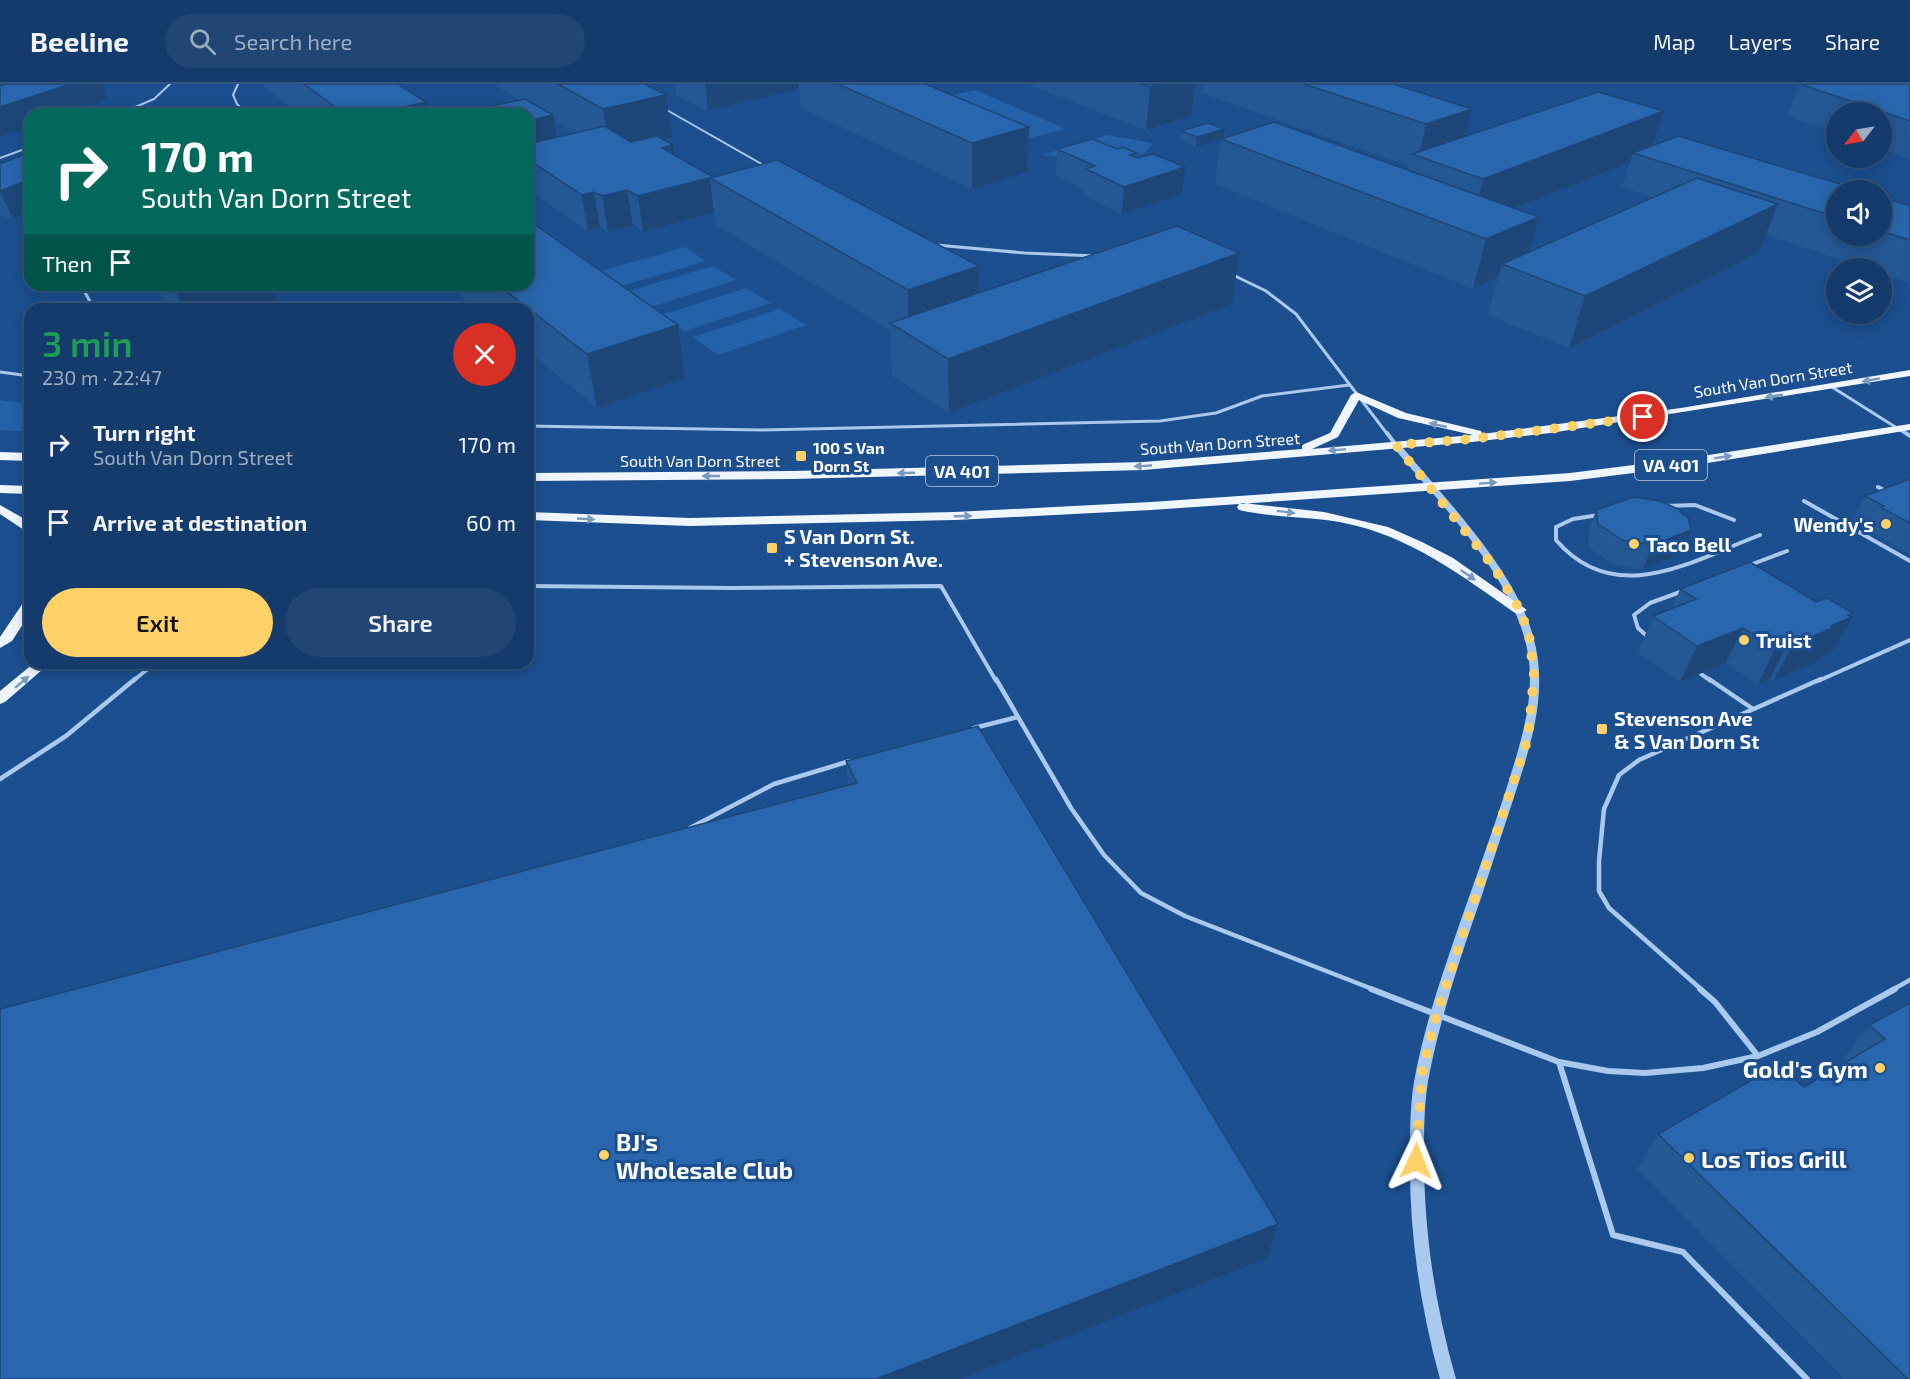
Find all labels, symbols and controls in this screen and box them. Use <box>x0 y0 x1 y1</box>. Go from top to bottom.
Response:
search box <box>165 14 585 68</box>
text: Beeline <box>30 24 129 58</box>
icon: search <box>186 25 219 58</box>
text: Search here <box>234 28 352 54</box>
text: Map <box>1653 29 1695 54</box>
text: Layers <box>1728 29 1792 54</box>
text: Share <box>1825 29 1880 54</box>
north arrow <box>1826 102 1892 168</box>
map controls <box>1826 102 1892 324</box>
text: 170 m <box>141 130 254 180</box>
icon: right <box>42 132 120 210</box>
button: sound <box>1826 180 1892 246</box>
text: South Van Dorn Street <box>141 181 411 213</box>
icon: arrive <box>104 246 137 279</box>
text: Then <box>42 250 92 276</box>
button: layers <box>1826 258 1892 324</box>
text: 3 min <box>42 321 133 364</box>
button: close <box>453 323 516 386</box>
street label: South Van Dorn Street <box>1692 357 1854 401</box>
text: 230 m · 22:47 <box>42 365 162 389</box>
one-way arrow <box>1861 376 1880 385</box>
pin <box>1617 391 1668 442</box>
one-way arrow <box>1765 392 1784 401</box>
icon: arrive <box>1626 400 1659 433</box>
text: Turn right <box>93 419 195 445</box>
one-way arrow <box>1428 420 1447 429</box>
icon: right <box>42 428 75 461</box>
street label: South Van Dorn Street <box>1139 428 1301 458</box>
text: 170 m <box>459 431 516 457</box>
place label: 100 S Van Dorn St <box>813 438 885 475</box>
text: South Van Dorn Street <box>93 445 293 469</box>
one-way arrow <box>1328 445 1347 455</box>
marker: 100 S Van Dorn St <box>794 449 808 463</box>
road number: VA 401 <box>1635 450 1707 480</box>
street label: South Van Dorn Street <box>620 451 780 470</box>
one-way arrow <box>1714 452 1733 461</box>
road number: VA 401 <box>926 456 998 486</box>
one-way arrow <box>1134 461 1153 470</box>
one-way arrow <box>897 468 916 477</box>
one-way arrow <box>702 471 721 481</box>
one-way arrow <box>1478 478 1497 488</box>
icon: arrive <box>42 506 75 539</box>
one-way arrow <box>1277 507 1296 517</box>
text: Arrive at destination <box>93 509 307 535</box>
text: 60 m <box>466 509 516 535</box>
one-way arrow <box>954 511 973 521</box>
place label: Wendy's <box>1793 512 1874 537</box>
one-way arrow <box>577 515 596 524</box>
marker: Wendy's <box>1879 517 1893 531</box>
place label: S Van Dorn St. + Stevenson Ave. <box>784 524 943 571</box>
place label: Taco Bell <box>1646 532 1731 556</box>
marker: Taco Bell <box>1627 537 1641 551</box>
marker: S Van Dorn St. + Stevenson Ave. <box>765 541 779 555</box>
one-way arrow <box>1460 569 1476 580</box>
button: Exit <box>42 588 273 657</box>
button: Share <box>285 588 516 657</box>
place label: Truist <box>1756 628 1811 652</box>
marker: Truist <box>1737 633 1751 647</box>
one-way arrow <box>14 676 29 689</box>
place label: Stevenson Ave & S Van Dorn St <box>1614 706 1759 753</box>
marker: Stevenson Ave & S Van Dorn St <box>1595 722 1609 736</box>
place label: Gold's Gym <box>1743 1054 1868 1083</box>
marker: Gold's Gym <box>1873 1061 1887 1075</box>
place label: BJ's Wholesale Club <box>616 1127 793 1184</box>
position arrow <box>1384 1129 1448 1193</box>
place label: Los Tios Grill <box>1701 1144 1847 1173</box>
marker: BJ's Wholesale Club <box>597 1148 611 1162</box>
marker: Los Tios Grill <box>1682 1151 1696 1165</box>

